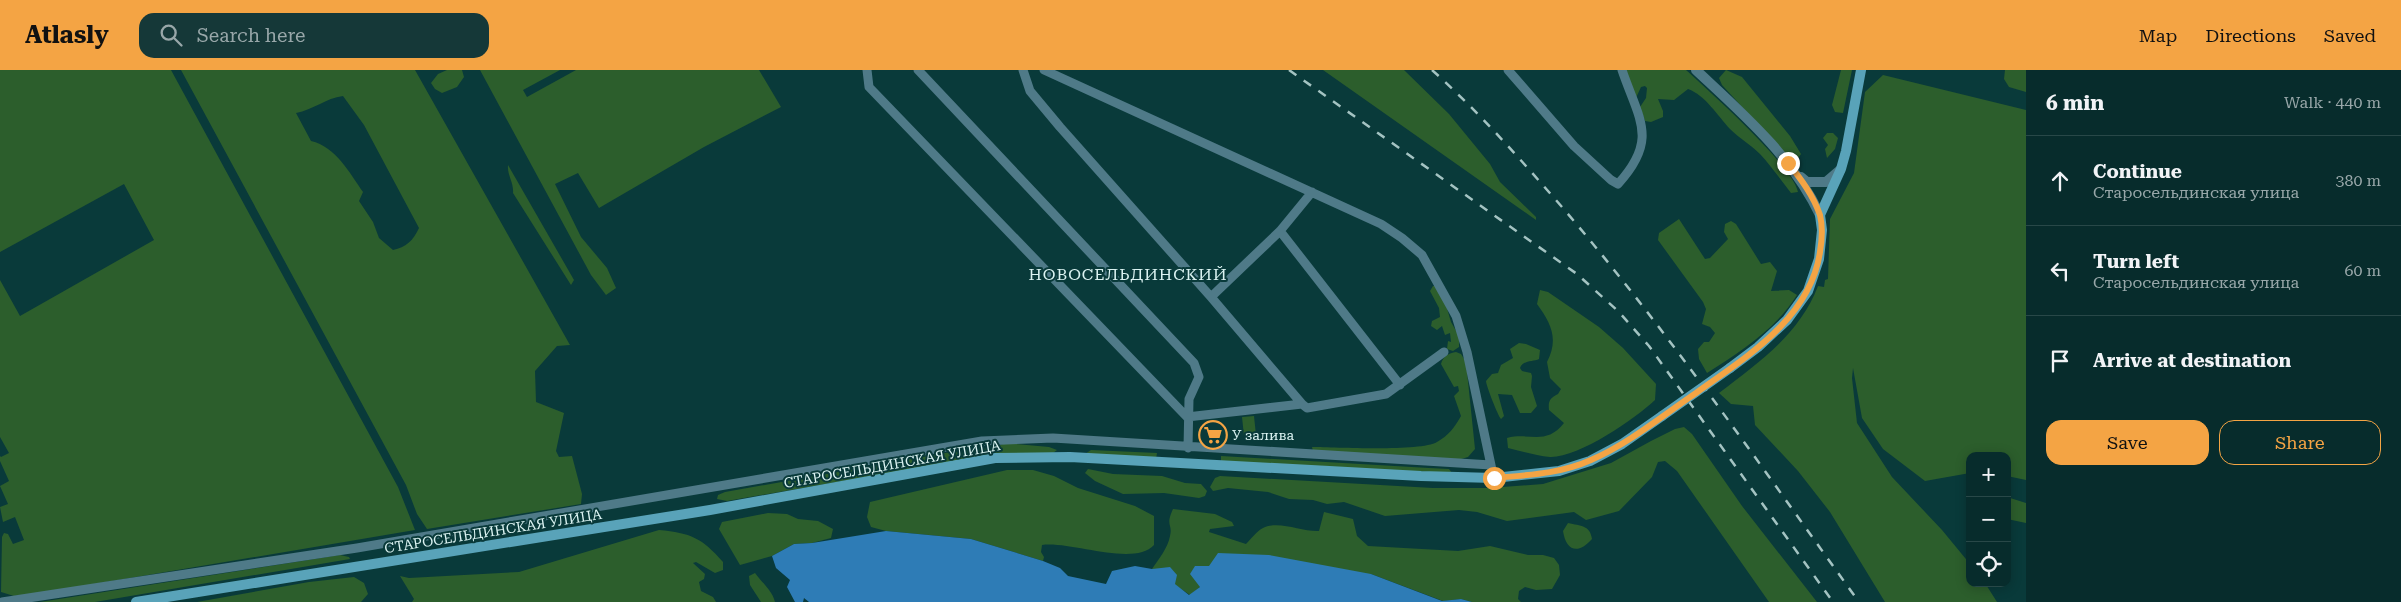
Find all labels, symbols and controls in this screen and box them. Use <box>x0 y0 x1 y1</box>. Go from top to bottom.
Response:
search box <box>139 13 489 58</box>
text: Atlasly <box>25 21 109 49</box>
icon: search <box>157 21 185 49</box>
text: Search here <box>197 24 306 47</box>
text: Map <box>2139 25 2177 46</box>
text: Directions <box>2205 25 2296 46</box>
text: Saved <box>2324 25 2376 46</box>
text: 6 min <box>2046 91 2104 115</box>
text: Walk · 440 m <box>2284 93 2381 112</box>
route end <box>1777 152 1800 175</box>
text: Continue <box>2093 160 2182 183</box>
icon: ahead <box>2046 167 2074 195</box>
text: 380 m <box>2335 171 2381 190</box>
text: Старосельдинская улица <box>2093 183 2299 202</box>
text: Turn left <box>2093 250 2179 273</box>
icon: left <box>2046 257 2074 285</box>
text: 60 m <box>2344 261 2381 280</box>
district label: НОВОСЕЛЬДИНСКИЙ <box>1028 265 1228 284</box>
text: Старосельдинская улица <box>2093 273 2299 292</box>
icon: arrive <box>2046 347 2074 375</box>
text: Arrive at destination <box>2093 349 2291 372</box>
supermarket icon: У залива <box>1198 420 1228 450</box>
button: Save <box>2046 420 2209 465</box>
button: Share <box>2219 420 2381 465</box>
place label: У залива <box>1232 427 1294 443</box>
street label: СТАРОСЕЛЬДИНСКАЯ УЛИЦА <box>782 437 1002 491</box>
map controls <box>1966 452 2011 587</box>
button: + <box>1966 452 2011 497</box>
route start <box>1483 467 1506 490</box>
button: − <box>1966 497 2011 542</box>
street label: СТАРОСЕЛЬДИНСКАЯ УЛИЦА <box>383 506 603 556</box>
button: locate <box>1966 542 2011 587</box>

